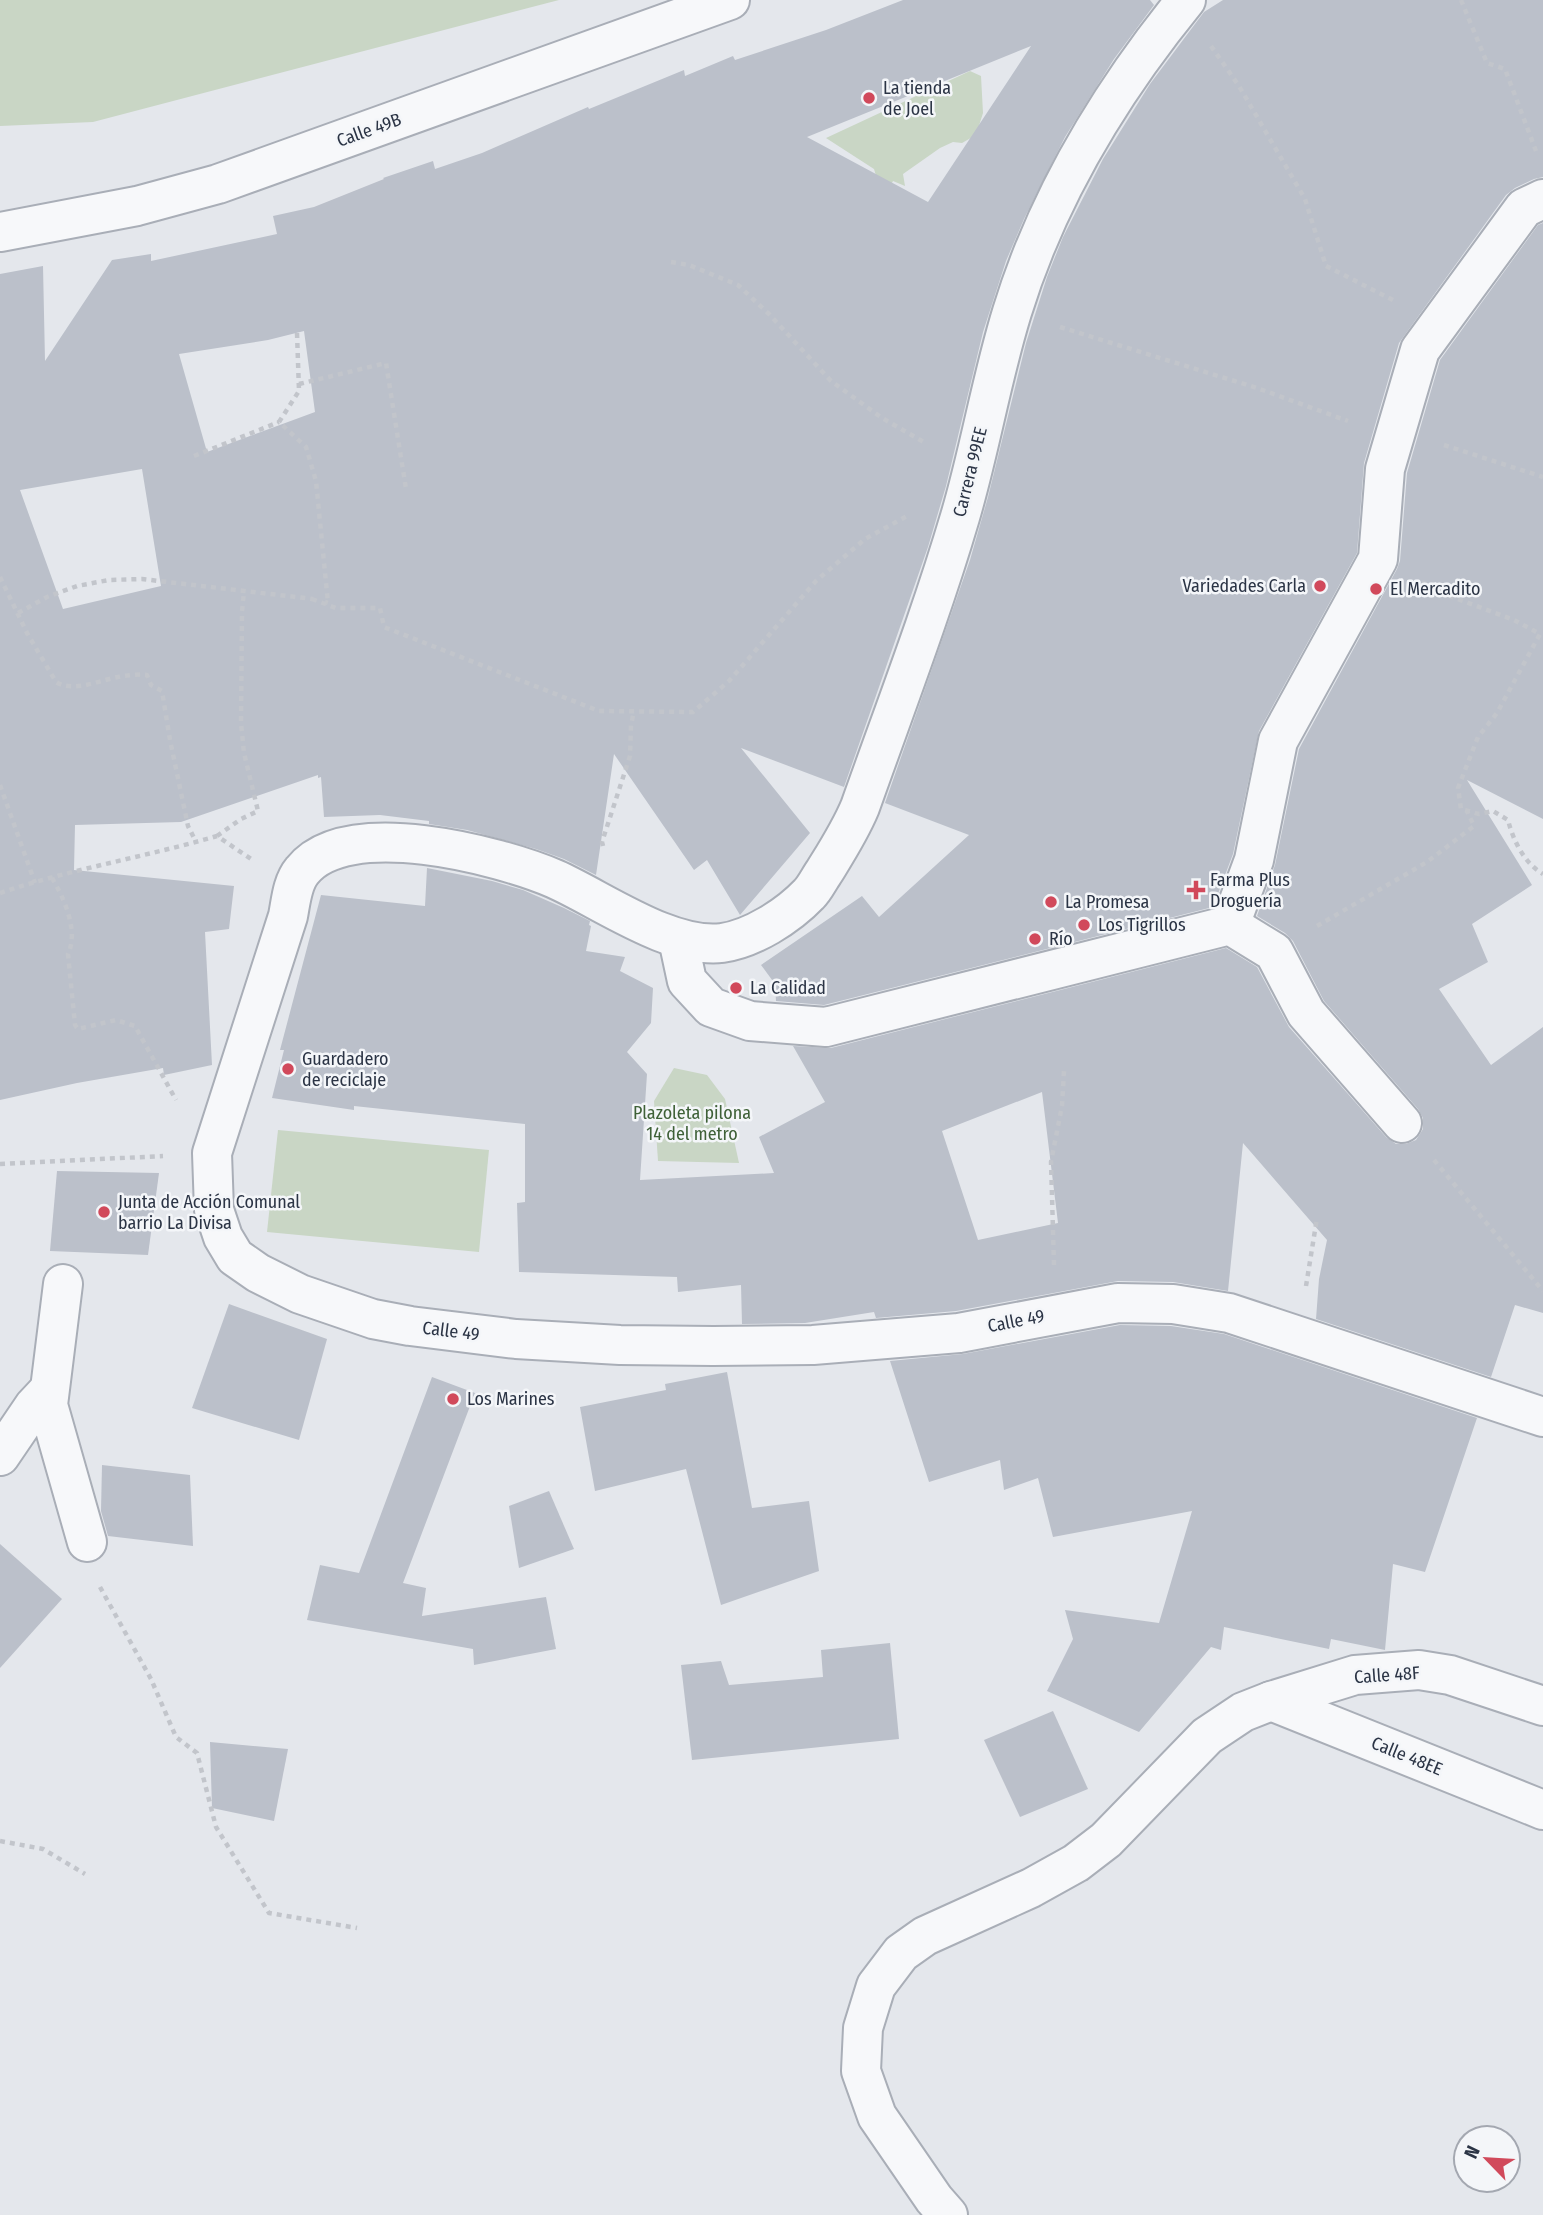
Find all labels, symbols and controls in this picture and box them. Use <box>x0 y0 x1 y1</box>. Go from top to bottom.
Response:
place label: La tienda de Joel <box>883 77 951 120</box>
marker: La tienda de Joel <box>861 90 877 106</box>
street label: Calle 49B <box>334 108 404 152</box>
street label: Carrera 99EE <box>948 425 992 519</box>
place label: Variedades Carla <box>1183 575 1306 597</box>
marker: Variedades Carla <box>1312 578 1328 594</box>
place label: El Mercadito <box>1390 578 1480 600</box>
marker: El Mercadito <box>1368 581 1384 597</box>
place label: Farma Plus Droguería <box>1210 869 1290 912</box>
marker: Farma Plus Droguería <box>1188 882 1204 898</box>
place label: La Promesa <box>1065 891 1149 913</box>
marker: La Promesa <box>1043 894 1059 910</box>
place label: Los Tigrillos <box>1098 914 1186 936</box>
marker: Los Tigrillos <box>1076 917 1092 933</box>
place label: Río <box>1049 928 1073 950</box>
marker: Río <box>1027 931 1043 947</box>
place label: La Calidad <box>750 977 826 999</box>
marker: La Calidad <box>728 980 744 996</box>
place label: Guardadero de reciclaje <box>302 1048 389 1091</box>
marker: Guardadero de reciclaje <box>280 1061 296 1077</box>
park label: Plazoleta pilona 14 del metro <box>633 1102 751 1145</box>
place label: Junta de Acción Comunal barrio La Divisa <box>118 1191 300 1234</box>
marker: Junta de Acción Comunal barrio La Divisa <box>96 1204 112 1220</box>
street label: Calle 49 <box>986 1305 1046 1337</box>
street label: Calle 49 <box>421 1317 481 1345</box>
place label: Los Marines <box>467 1388 555 1410</box>
marker: Los Marines <box>445 1391 461 1407</box>
street label: Calle 48F <box>1353 1662 1421 1688</box>
street label: Calle 48EE <box>1368 1732 1446 1780</box>
north arrow <box>1452 2124 1522 2194</box>
text: N <box>1459 2142 1485 2162</box>

